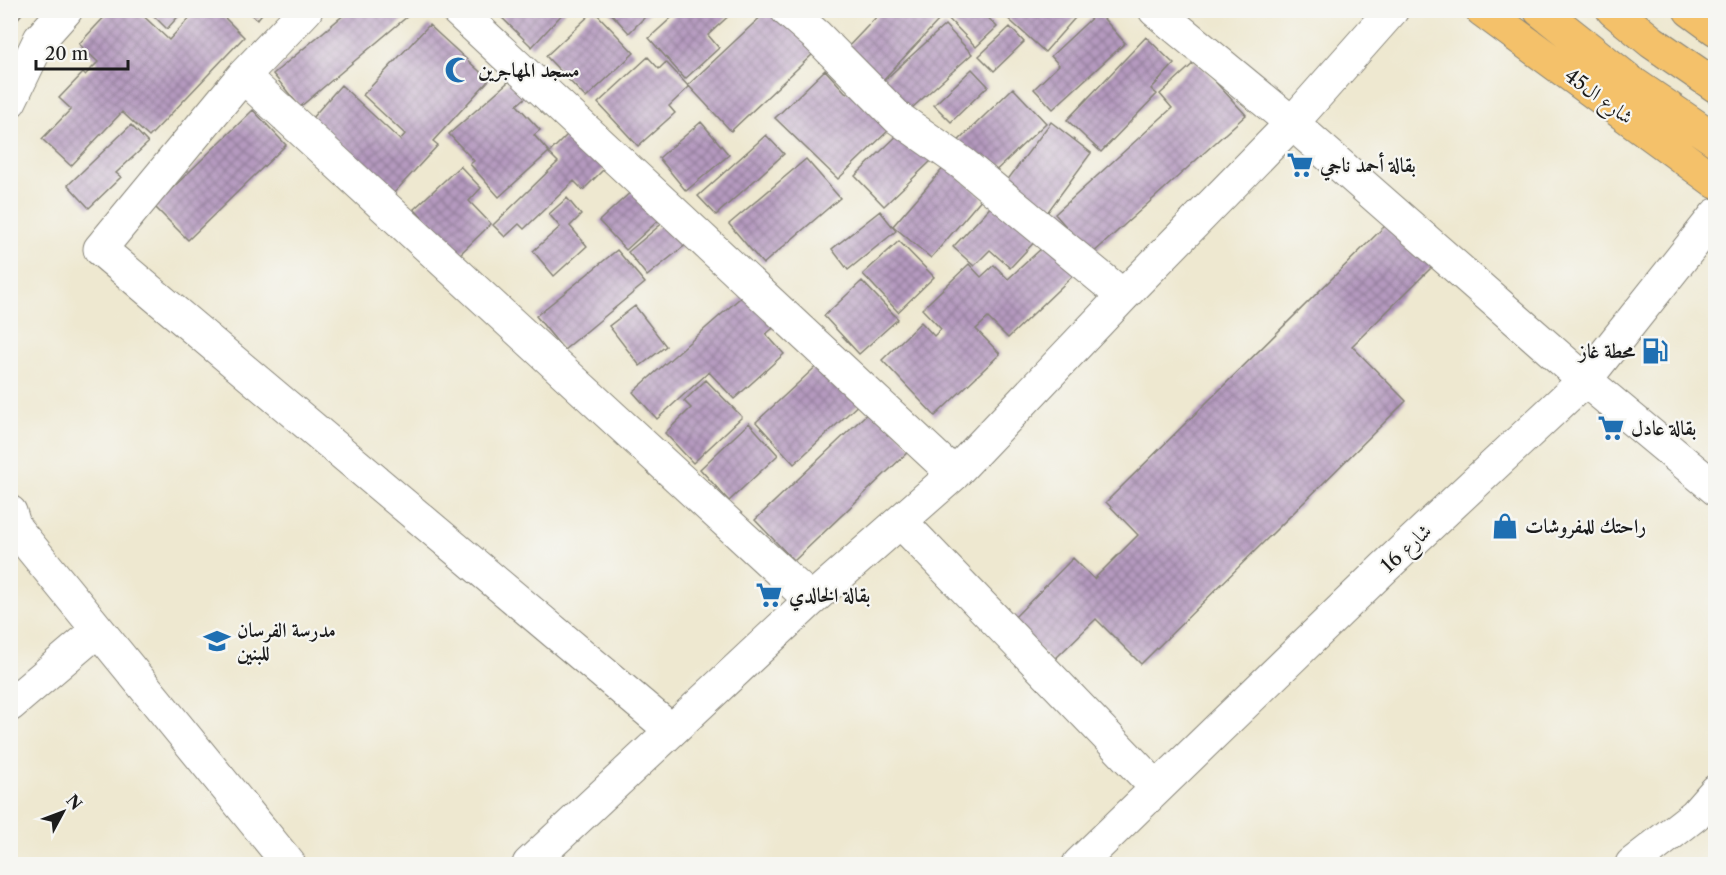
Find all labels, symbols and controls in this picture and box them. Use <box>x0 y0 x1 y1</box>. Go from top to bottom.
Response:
scale bar <box>36 33 128 71</box>
text: 20 m <box>45 43 89 65</box>
mosque icon: مسجد المهاجرين <box>443 55 473 85</box>
place label: مسجد المهاجرين <box>478 58 580 83</box>
street label: شارع ال45 <box>1557 63 1638 134</box>
supermarket icon: بقالة أحمد ناجي <box>1285 150 1315 180</box>
place label: بقالة أحمد ناجي <box>1319 152 1416 181</box>
fuel station icon: محطة غاز <box>1640 336 1670 366</box>
place label: محطة غاز <box>1577 339 1636 363</box>
supermarket icon: بقالة عادل <box>1596 413 1626 443</box>
place label: بقالة عادل <box>1631 416 1696 440</box>
shop icon: راحتك للمفروشات <box>1490 511 1520 541</box>
place label: راحتك للمفروشات <box>1525 514 1646 539</box>
street label: شارع 16 <box>1376 519 1440 582</box>
supermarket icon: بقالة الخالدي <box>754 580 784 610</box>
place label: بقالة الخالدي <box>789 583 870 612</box>
place label: مدرسة الفرسان للبنين <box>237 618 336 666</box>
school or university icon: مدرسة الفرسان للبنين <box>202 626 232 656</box>
north arrow <box>33 782 93 842</box>
text: N <box>62 790 86 814</box>

